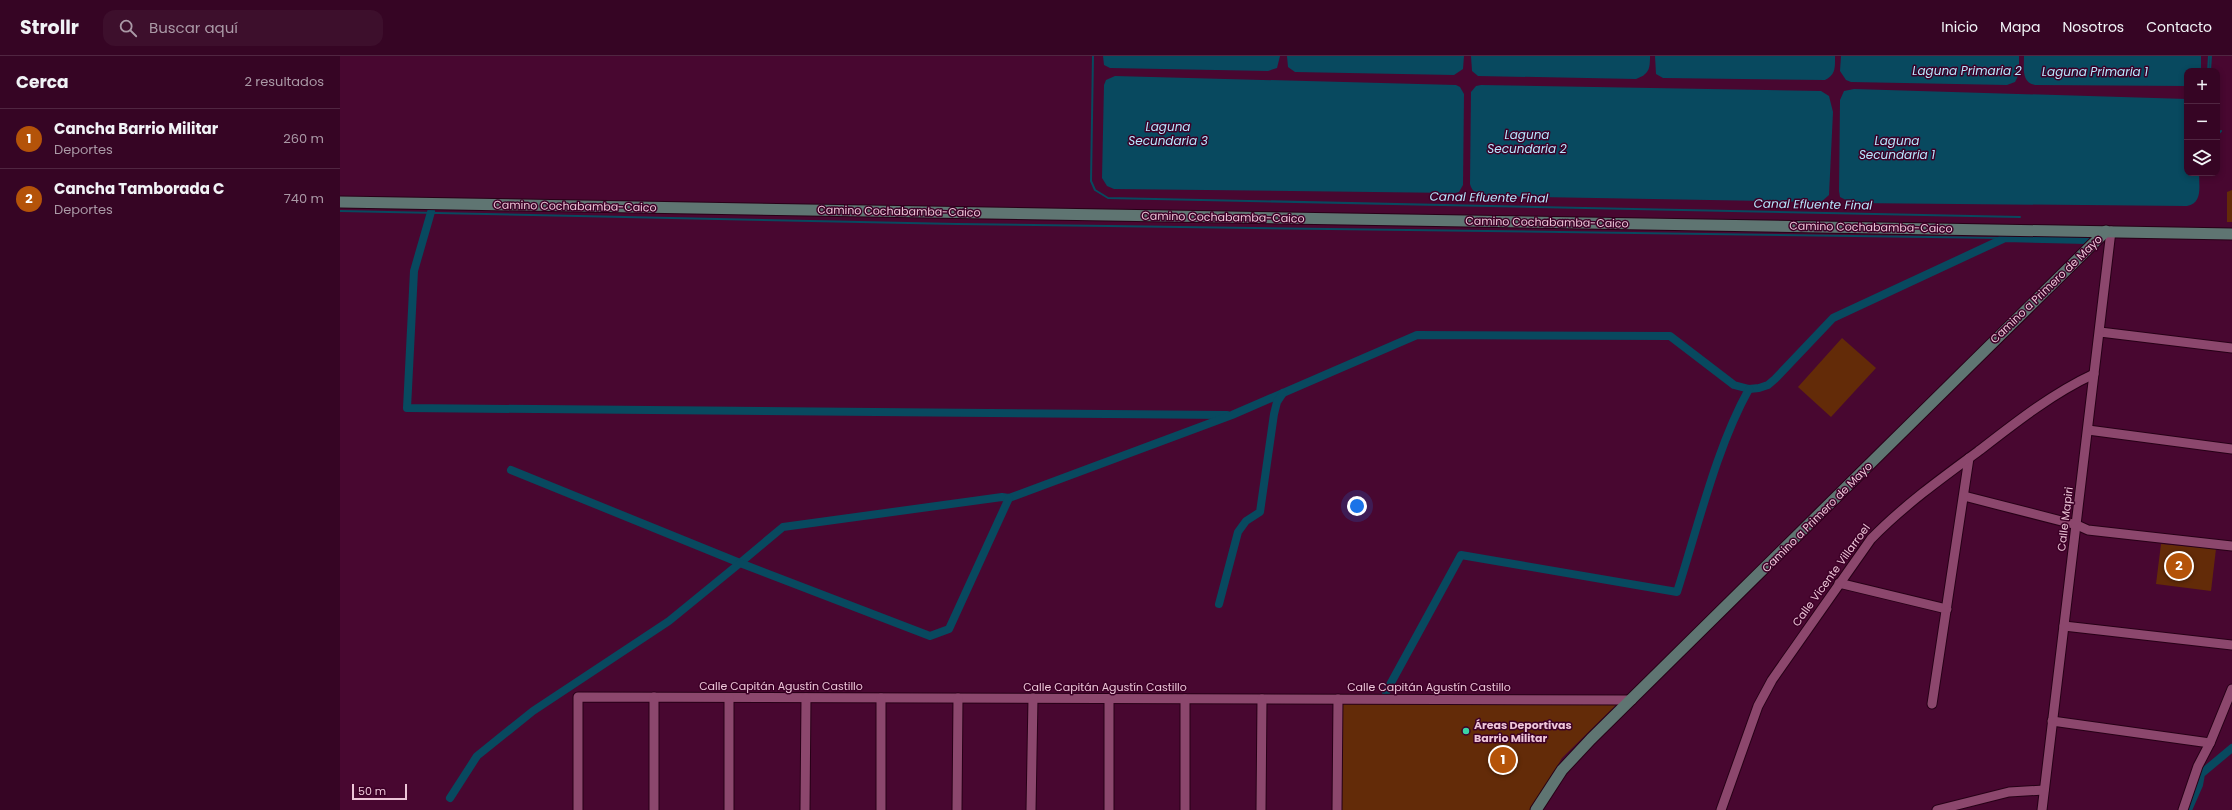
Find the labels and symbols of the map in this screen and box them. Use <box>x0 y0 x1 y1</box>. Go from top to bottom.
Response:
water label: Laguna Primaria 2 <box>1912 62 2022 79</box>
water label: Laguna Primaria 1 <box>2042 63 2148 80</box>
water label: Laguna Secundaria 3 <box>1128 118 1208 149</box>
water label: Laguna Secundaria 2 <box>1487 126 1567 157</box>
water label: Laguna Secundaria 1 <box>1859 132 1935 163</box>
water label: Canal Efluente Final <box>1430 187 1549 207</box>
water label: Canal Efluente Final <box>1754 194 1873 214</box>
street label: Camino Cochabamba-Caico <box>493 197 657 215</box>
street label: Camino Cochabamba-Caico <box>817 202 981 220</box>
street label: Camino Cochabamba-Caico <box>1141 208 1305 226</box>
street label: Camino Cochabamba-Caico <box>1465 213 1629 231</box>
street label: Camino Cochabamba-Caico <box>1789 218 1953 236</box>
street label: Camino a Primero de Mayo <box>1986 231 2106 347</box>
street label: Camino a Primero de Mayo <box>1758 458 1876 576</box>
street label: Calle Mapiri <box>2053 486 2077 552</box>
your location <box>1347 496 1367 516</box>
street label: Calle Vicente Villarroel <box>1788 520 1874 630</box>
pin: 2 <box>2166 551 2192 581</box>
street label: Calle Capitán Agustín Castillo <box>699 678 863 694</box>
street label: Calle Capitán Agustín Castillo <box>1023 679 1187 695</box>
street label: Calle Capitán Agustín Castillo <box>1347 679 1511 695</box>
place label: Áreas Deportivas Barrio Militar <box>1474 717 1572 746</box>
marker: Áreas Deportivas Barrio Militar <box>1461 726 1471 736</box>
pin: 1 <box>1490 745 1516 775</box>
scale bar <box>352 782 407 801</box>

